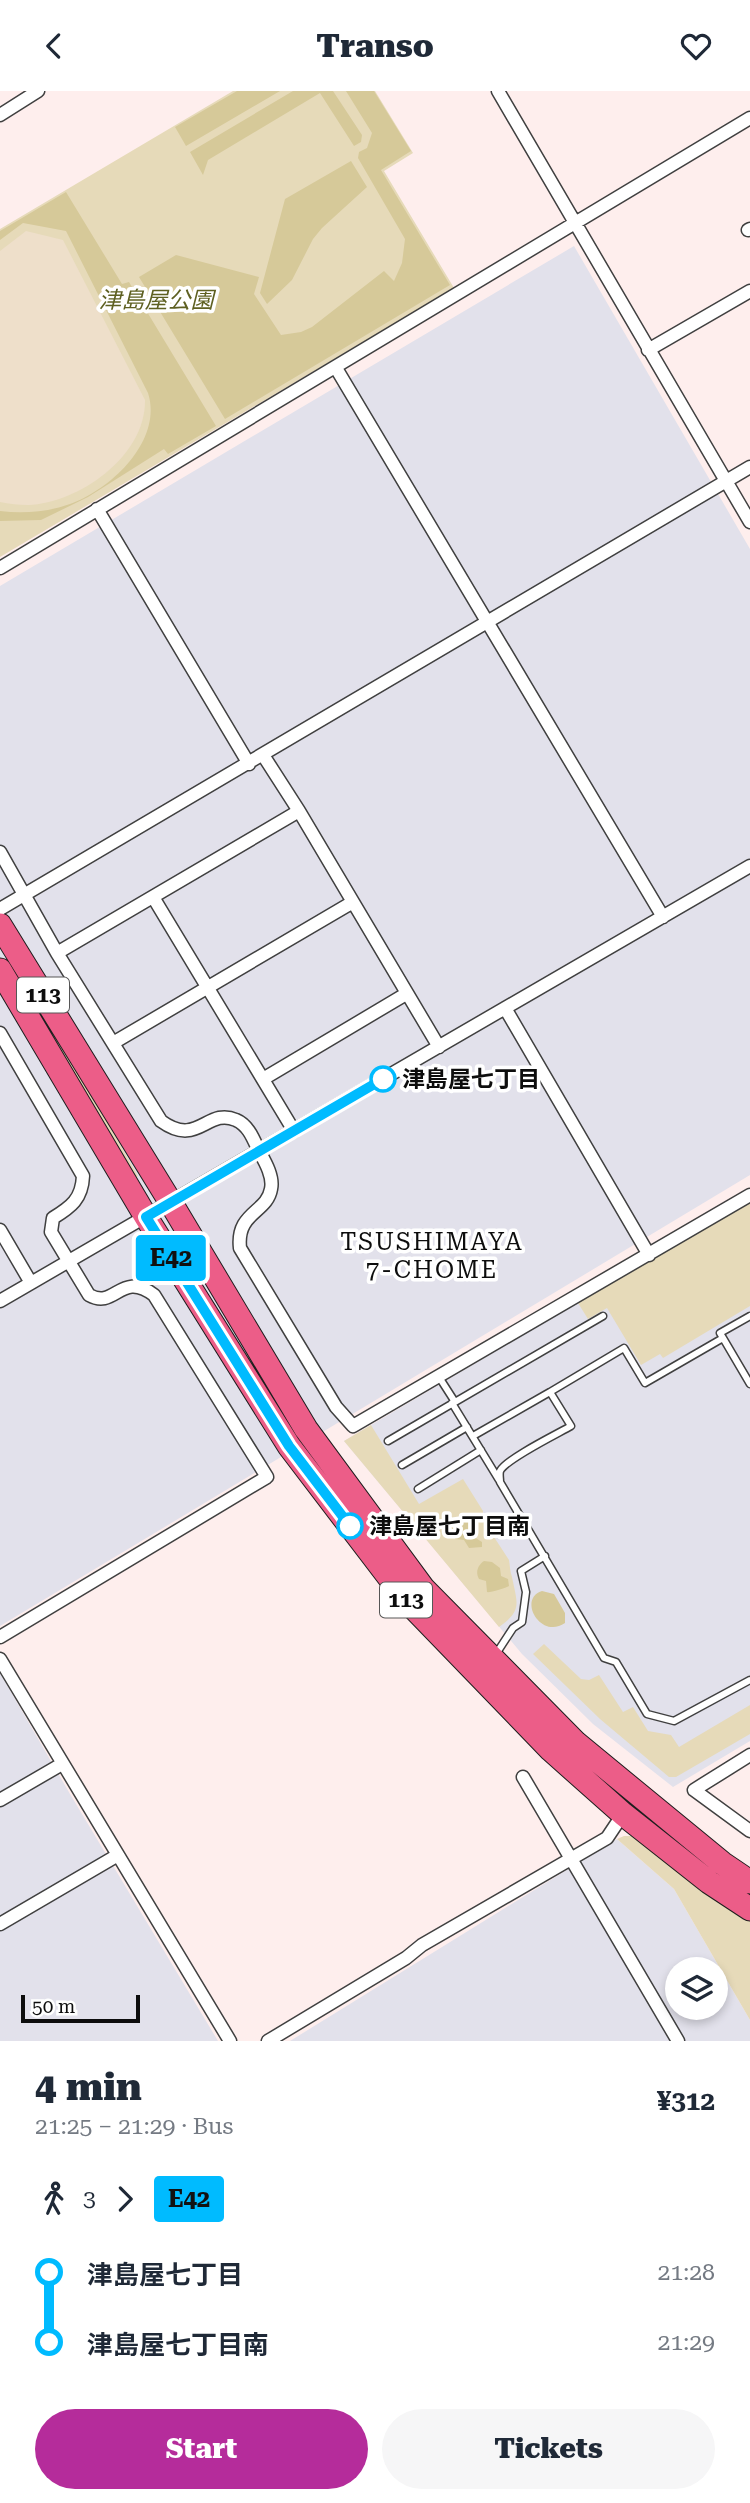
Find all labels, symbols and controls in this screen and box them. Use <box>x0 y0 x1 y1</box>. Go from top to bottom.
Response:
icon: back <box>35 27 73 65</box>
text: Transo <box>316 27 434 65</box>
icon: heart <box>677 27 715 65</box>
park label: 津島屋公園 <box>99 287 217 314</box>
road number: 113 <box>17 977 69 1013</box>
marker: 津島屋七丁目 <box>370 1066 396 1092</box>
place label: 津島屋七丁目 <box>402 1066 540 1093</box>
district label: TSUSHIMAYA 7-CHOME <box>340 1228 524 1284</box>
line badge: E42 <box>131 1235 211 1281</box>
text: E42 <box>150 1244 192 1272</box>
marker: 津島屋七丁目南 <box>337 1513 363 1539</box>
place label: 津島屋七丁目南 <box>369 1513 530 1540</box>
road number: 113 <box>380 1583 432 1617</box>
map controls <box>665 1957 728 2020</box>
button: layers <box>665 1957 728 2020</box>
scale bar <box>21 1992 140 2024</box>
text: 50 m <box>32 1995 75 2018</box>
text: 4 min <box>35 2065 142 2109</box>
text: ¥312 <box>657 2086 715 2116</box>
text: 21:25 – 21:29 · Bus <box>35 2113 233 2140</box>
icon: walk <box>35 2180 73 2218</box>
icon: forward <box>106 2180 144 2218</box>
text: 3 <box>83 2185 96 2212</box>
text: E42 <box>168 2185 210 2213</box>
text: 21:28 <box>658 2259 715 2286</box>
text: 津島屋七丁目 <box>87 2260 243 2290</box>
text: 21:29 <box>658 2329 715 2356</box>
text: 津島屋七丁目南 <box>87 2330 269 2360</box>
button: Start <box>35 2409 368 2489</box>
button: Tickets <box>382 2409 715 2489</box>

